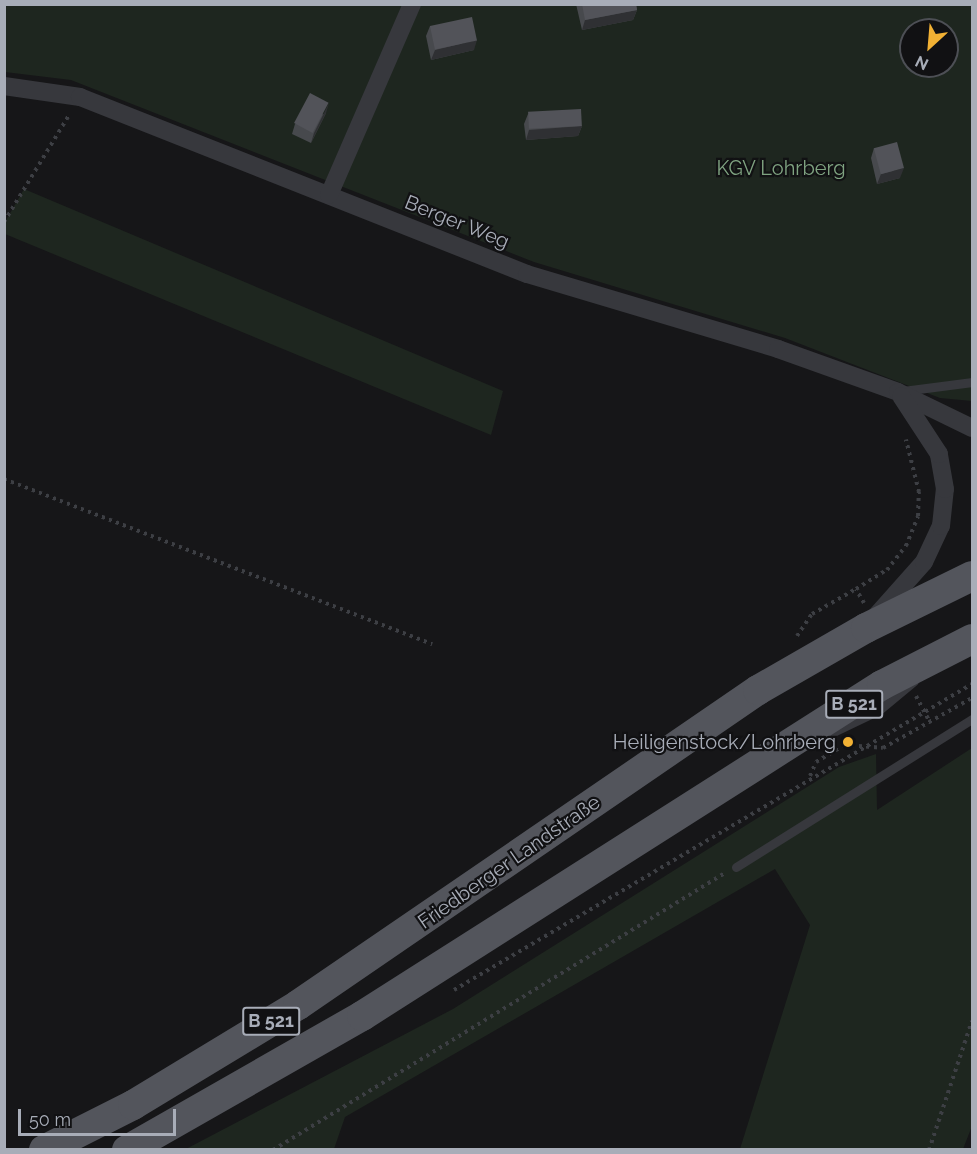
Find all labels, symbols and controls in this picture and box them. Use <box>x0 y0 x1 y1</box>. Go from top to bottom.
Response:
north arrow <box>899 18 959 78</box>
text: N <box>912 52 931 74</box>
park label: KGV Lohrberg <box>716 156 846 180</box>
street label: Berger Weg <box>401 190 513 254</box>
road number: B 521 <box>824 689 884 719</box>
place label: Heiligenstock/Lohrberg <box>613 730 836 754</box>
marker: Heiligenstock/Lohrberg <box>841 735 855 749</box>
street label: Friedberger Landstraße <box>413 790 605 934</box>
road number: B 521 <box>241 1006 301 1036</box>
scale bar <box>21 1097 178 1135</box>
text: 50 m <box>29 1109 71 1130</box>

